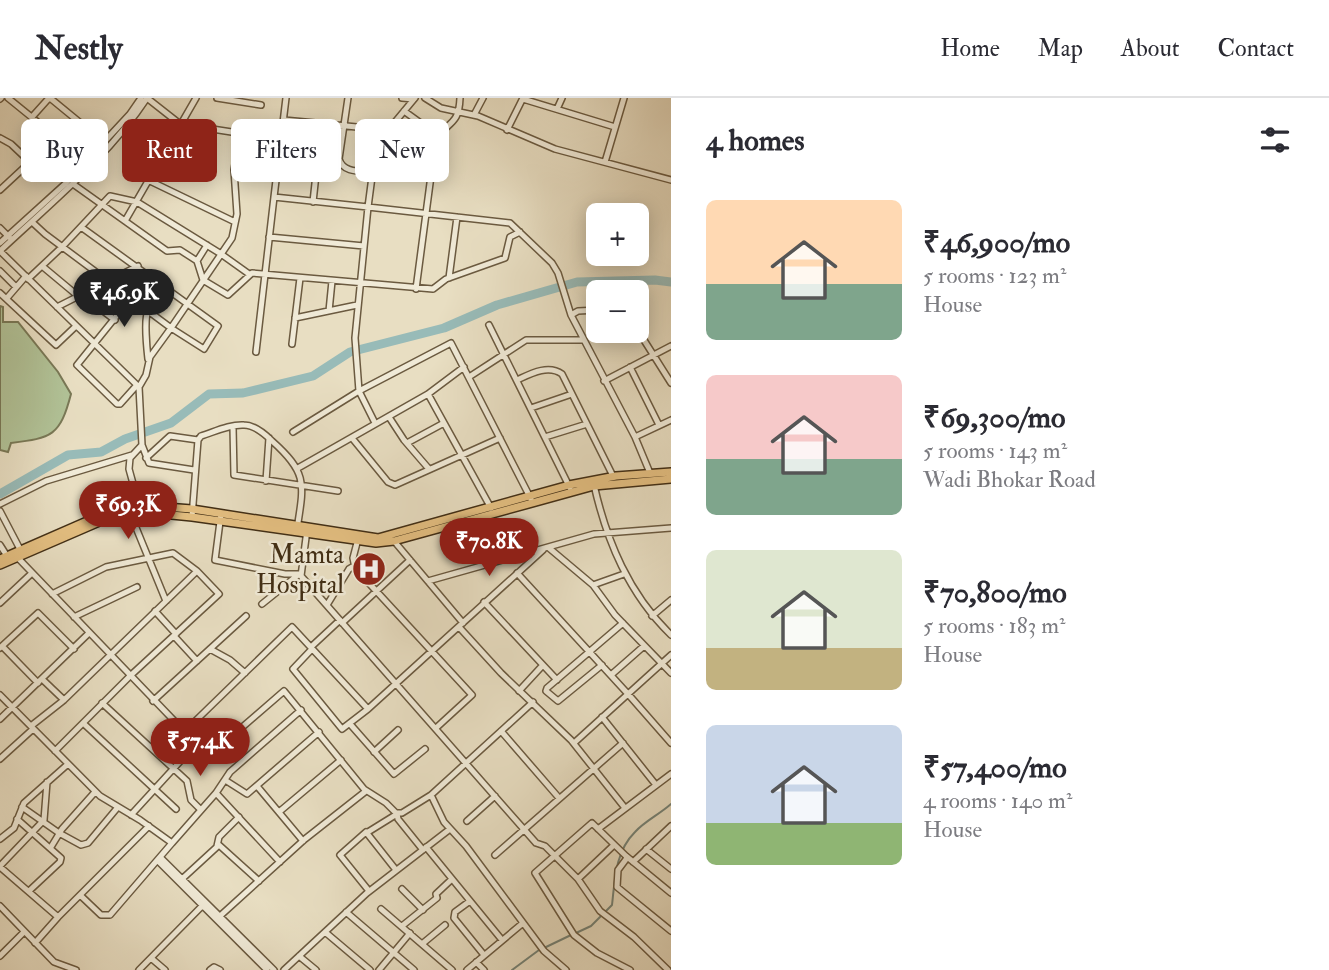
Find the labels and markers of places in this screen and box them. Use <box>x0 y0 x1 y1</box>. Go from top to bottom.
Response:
pin: ₹46.9K <box>67 270 181 329</box>
pin: ₹69.3K <box>71 482 185 541</box>
pin: ₹70.8K <box>432 518 546 578</box>
place label: Mamta Hospital <box>256 539 344 602</box>
hospital icon: Mamta Hospital <box>350 550 388 588</box>
pin: ₹57.4K <box>143 718 257 778</box>

